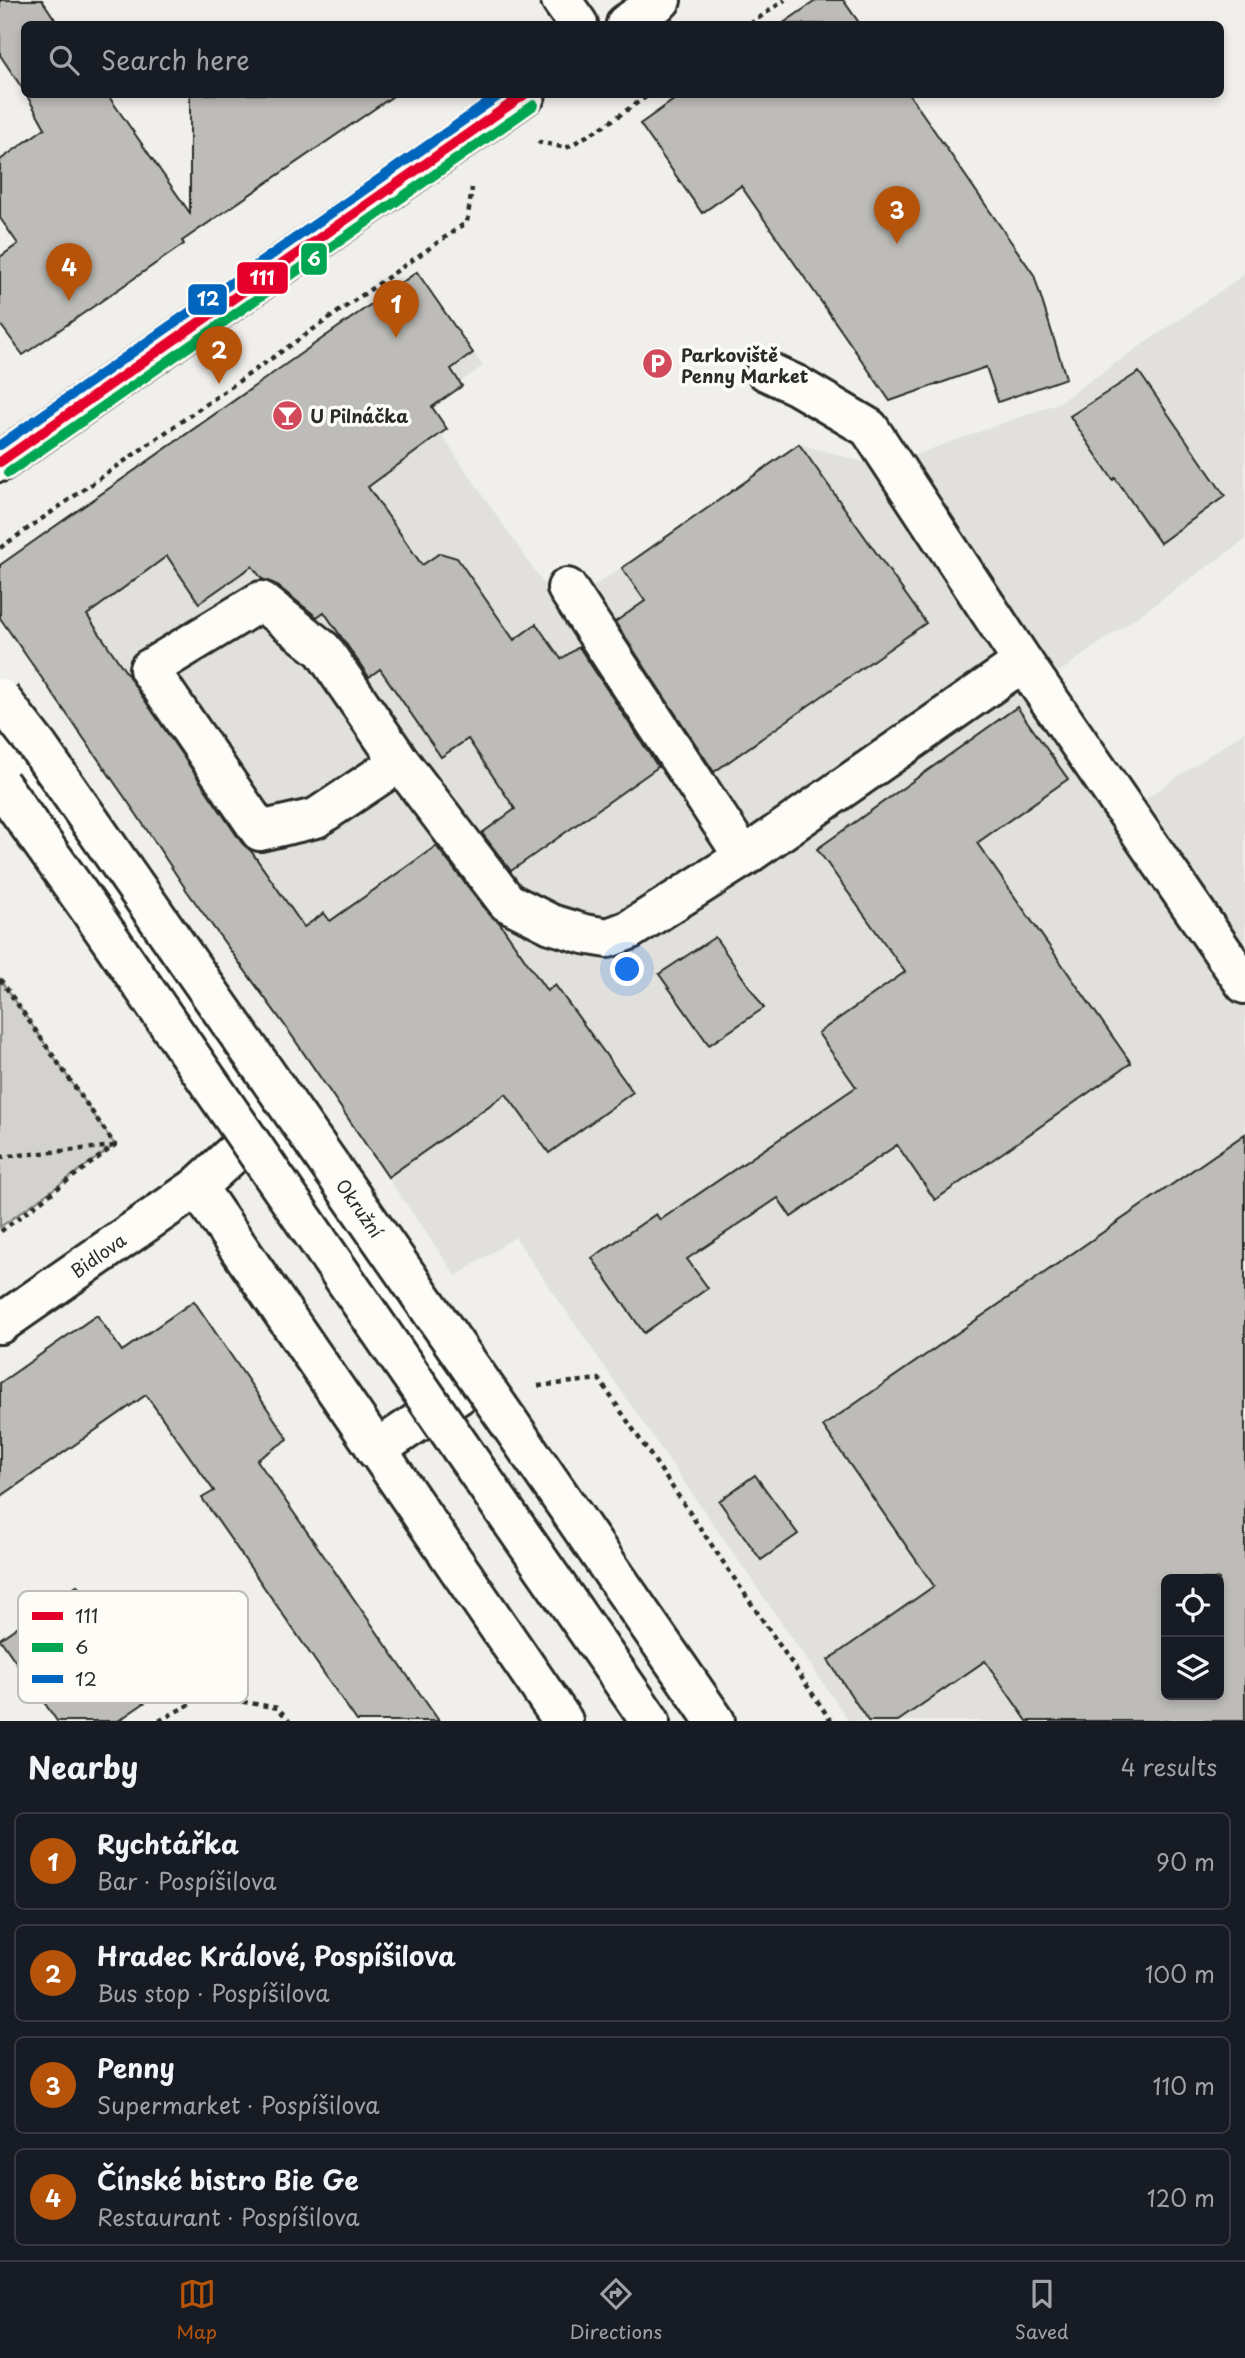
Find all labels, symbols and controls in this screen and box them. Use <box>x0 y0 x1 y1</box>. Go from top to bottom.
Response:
search box <box>21 21 1224 98</box>
text: Search here <box>101 40 250 79</box>
icon: search <box>45 41 83 79</box>
pin: 3 <box>874 186 920 244</box>
line badge: 6 <box>300 242 328 276</box>
pin: 4 <box>46 243 92 301</box>
text: 6 <box>307 244 321 272</box>
line badge: 111 <box>236 261 289 295</box>
text: 111 <box>249 263 275 291</box>
pin: 1 <box>373 280 419 338</box>
line badge: 12 <box>187 283 228 316</box>
text: 12 <box>197 284 219 312</box>
pin: 2 <box>196 326 242 384</box>
place label: Parkoviště Penny Market <box>681 341 809 389</box>
parking icon: Parkoviště Penny Market <box>641 347 675 381</box>
bar icon: U Pilnáčka <box>270 398 304 432</box>
place label: U Pilnáčka <box>310 402 408 429</box>
your location <box>610 952 644 986</box>
street label: Okružní <box>330 1173 390 1243</box>
street label: Bidlova <box>65 1226 131 1284</box>
map controls <box>1161 1574 1224 1700</box>
button: locate <box>1161 1574 1224 1637</box>
legend <box>18 1591 248 1703</box>
text: 111 <box>75 1601 98 1629</box>
text: 6 <box>75 1632 88 1660</box>
button: layers <box>1161 1637 1224 1700</box>
text: 12 <box>75 1664 97 1692</box>
text: Nearby <box>28 1744 138 1789</box>
text: 4 results <box>1121 1749 1217 1784</box>
text: Rychtářka <box>97 1824 239 1863</box>
text: 1 <box>48 1844 59 1879</box>
text: 90 m <box>1156 1844 1215 1879</box>
text: Bar · Pospíšilova <box>97 1863 277 1898</box>
text: Hradec Králové, Pospíšilova <box>97 1936 456 1975</box>
text: 2 <box>45 1956 61 1991</box>
text: 100 m <box>1145 1956 1215 1991</box>
text: Bus stop · Pospíšilova <box>97 1975 330 2010</box>
text: Penny <box>97 2048 175 2087</box>
text: 3 <box>45 2068 61 2103</box>
text: 110 m <box>1153 2068 1215 2103</box>
text: Supermarket · Pospíšilova <box>97 2087 380 2122</box>
text: Čínské bistro Bie Ge <box>97 2160 359 2199</box>
text: 4 <box>45 2180 61 2215</box>
text: 120 m <box>1147 2180 1215 2215</box>
text: Restaurant · Pospíšilova <box>97 2199 360 2234</box>
tab: Map <box>176 2275 217 2345</box>
tab: Directions <box>570 2275 662 2345</box>
tab: Saved <box>1015 2275 1069 2345</box>

